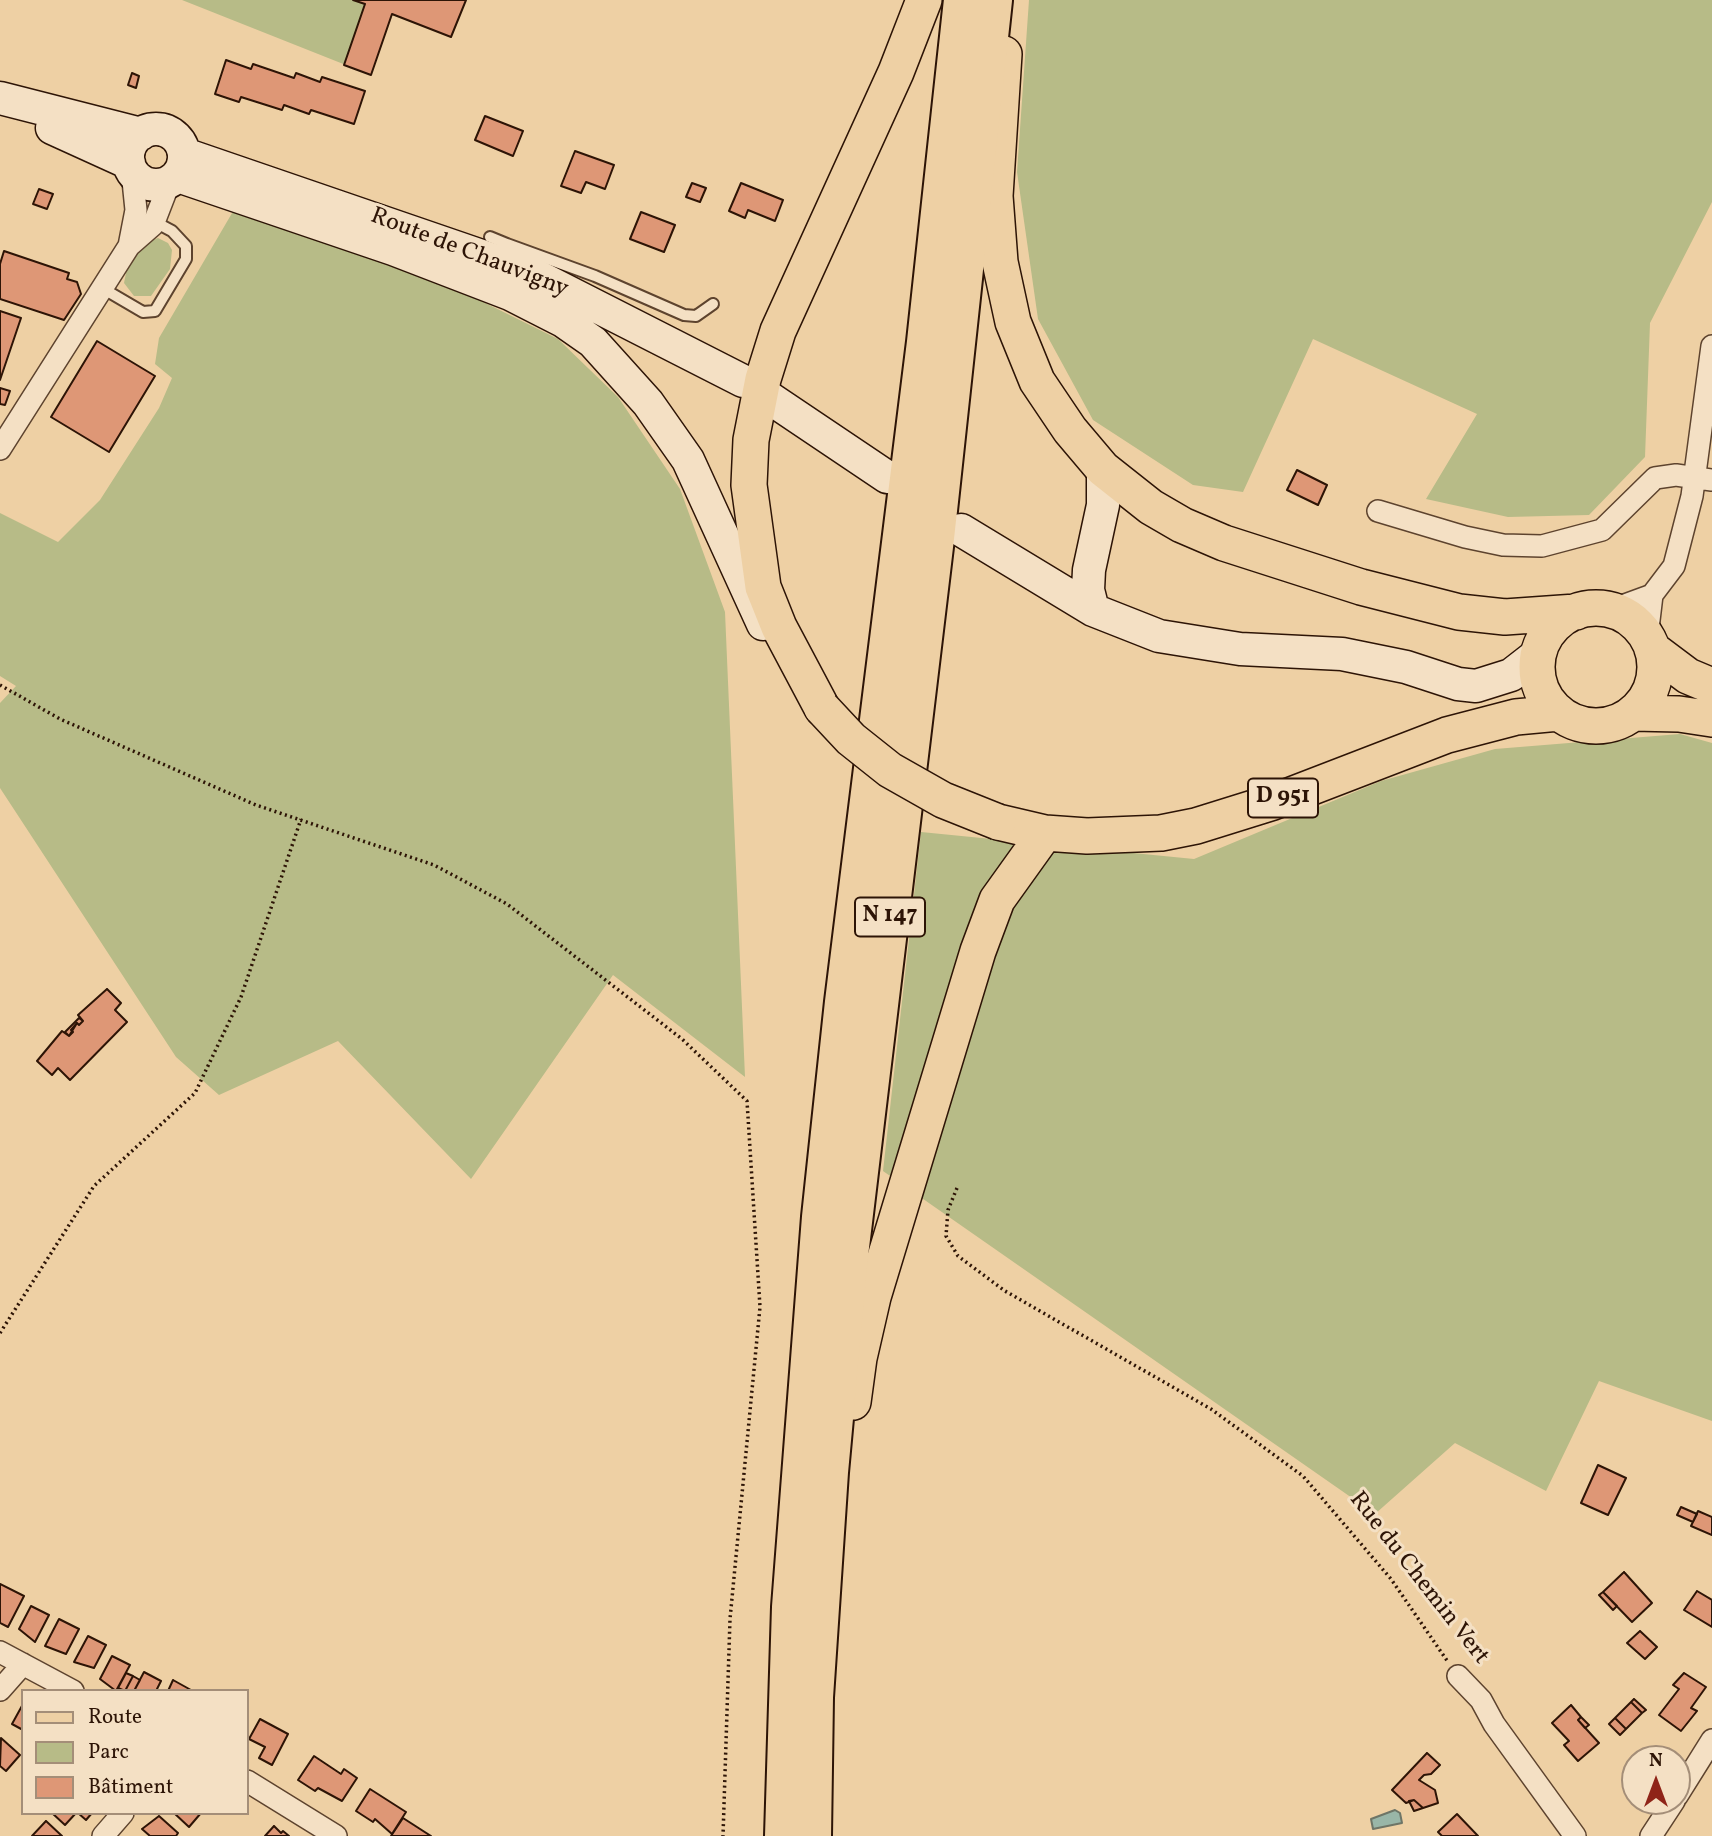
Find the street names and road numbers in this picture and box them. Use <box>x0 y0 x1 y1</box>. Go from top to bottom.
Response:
street label: Route de Chauvigny <box>366 203 572 305</box>
road number: D 951 <box>1248 778 1318 818</box>
road number: N 147 <box>855 898 925 936</box>
street label: Rue du Chemin Vert <box>1342 1487 1494 1671</box>

